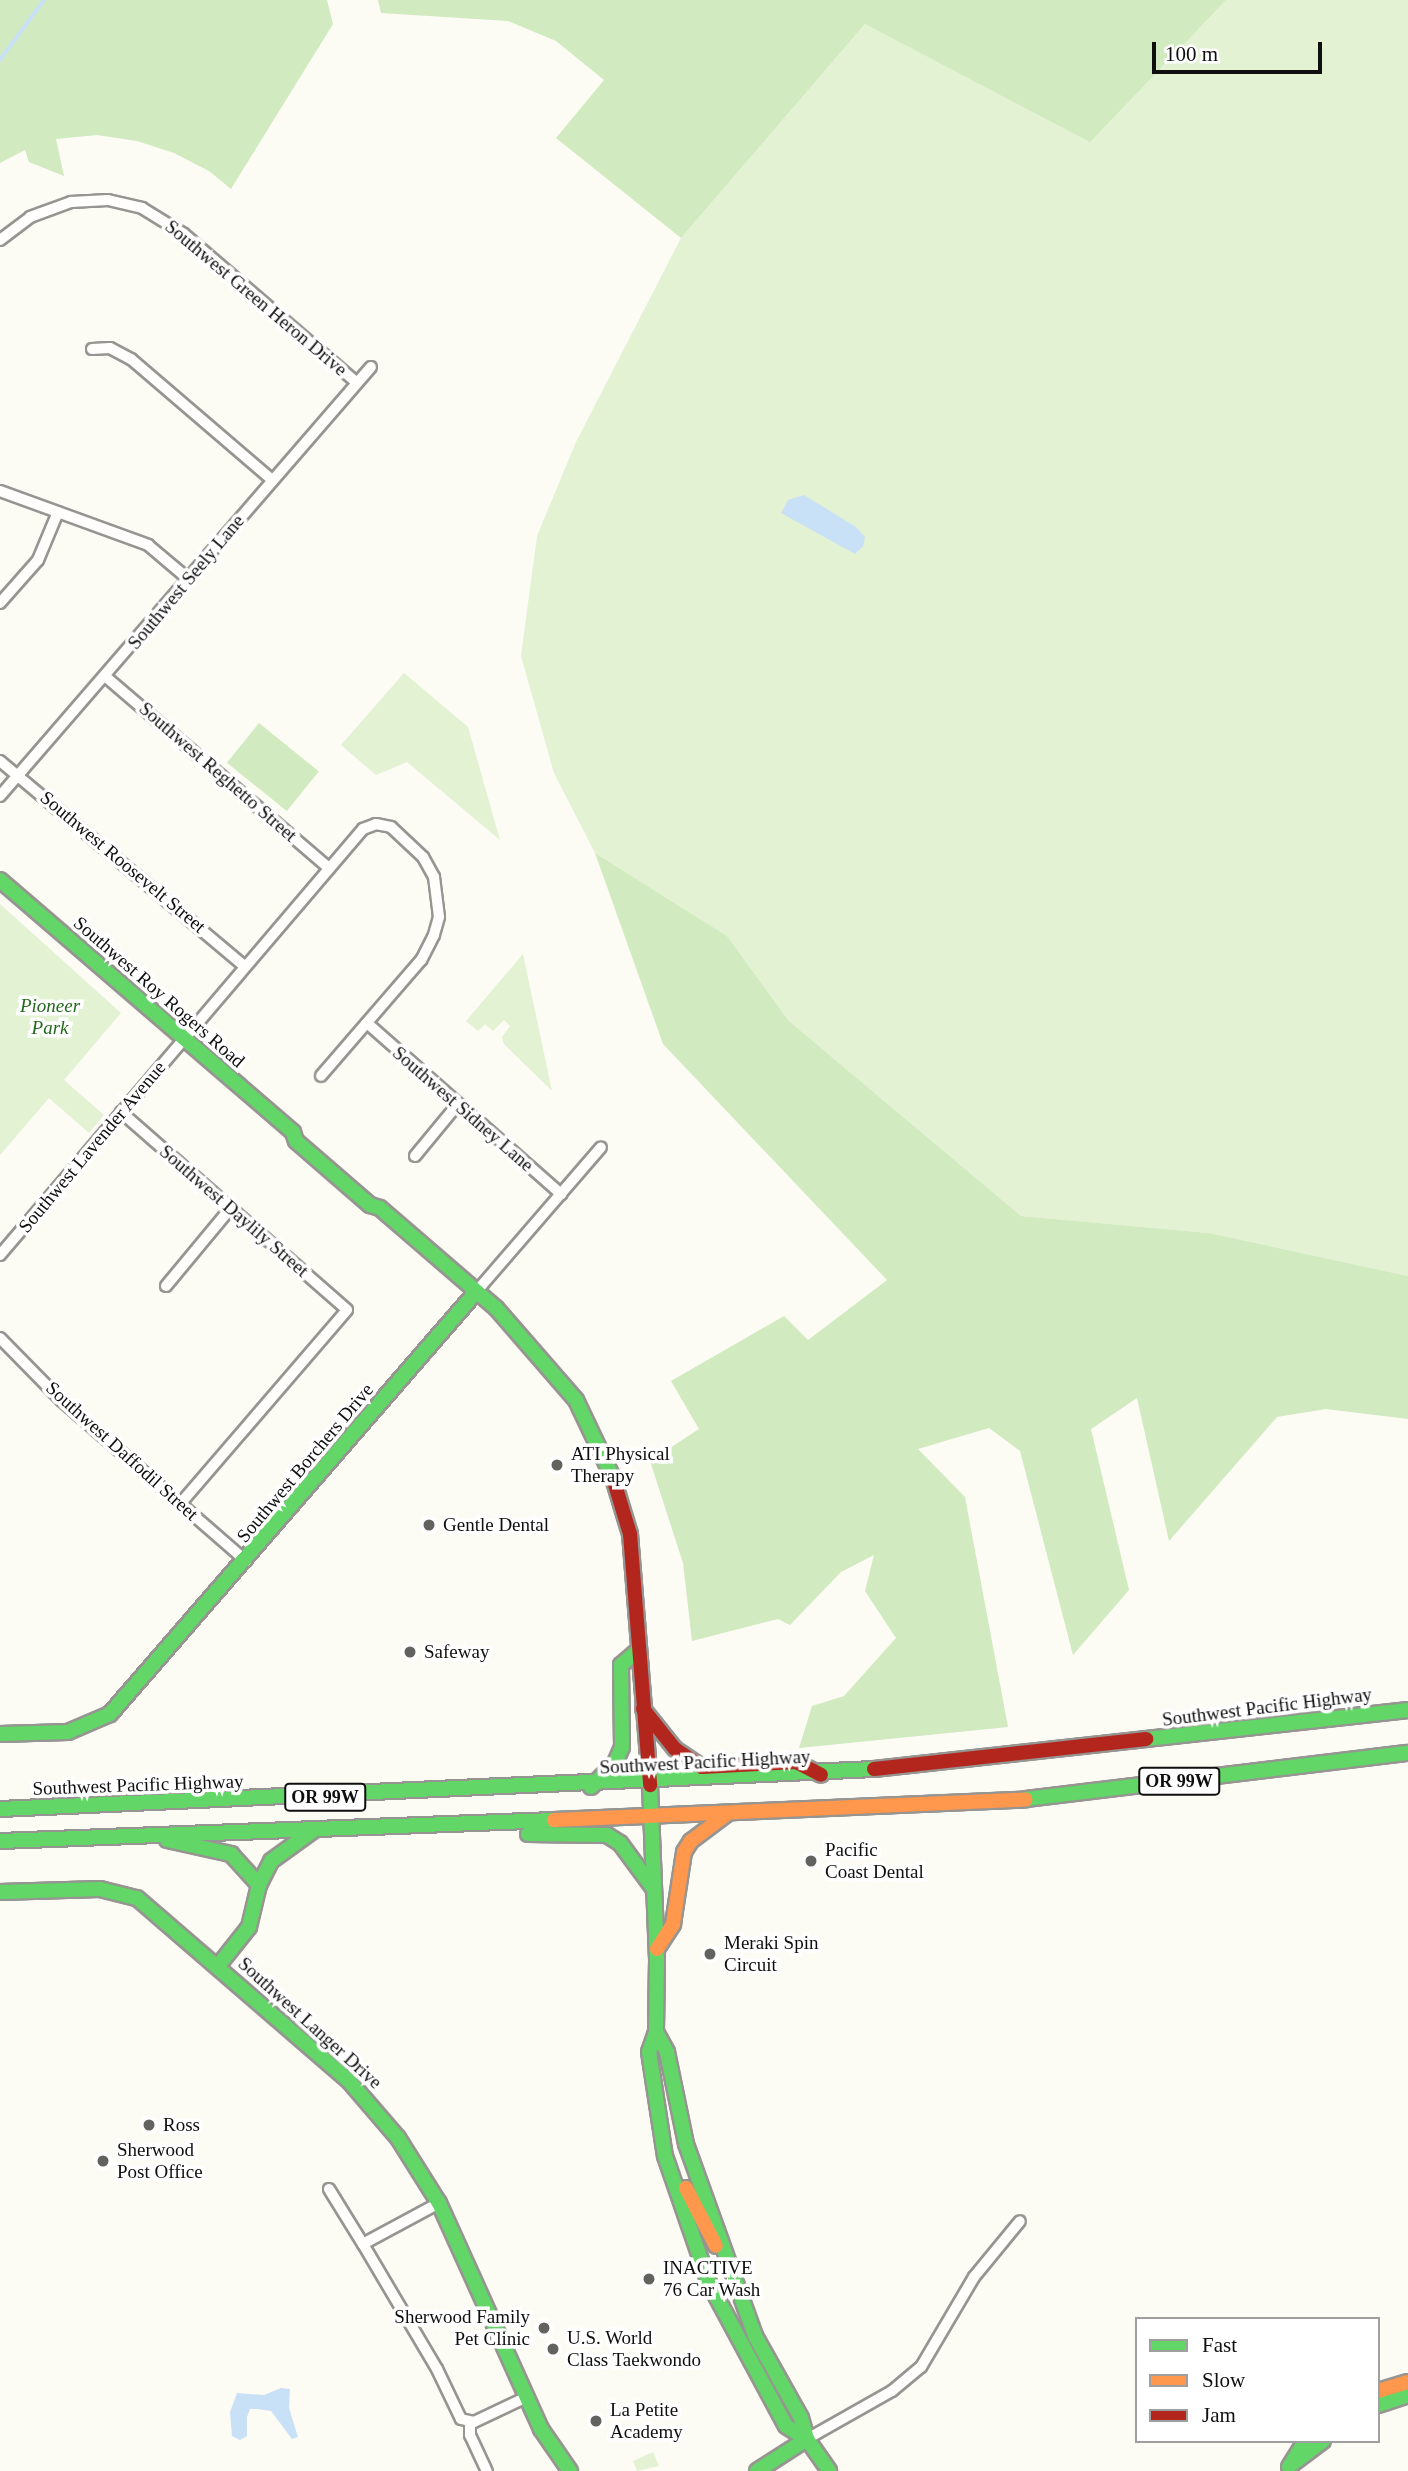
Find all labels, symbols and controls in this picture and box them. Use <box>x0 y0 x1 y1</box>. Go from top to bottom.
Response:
scale bar <box>1156 28 1326 72</box>
text: 100 m <box>1165 42 1218 66</box>
street label: Southwest Green Heron Drive <box>160 215 352 381</box>
street label: Southwest Seely Lane <box>123 510 249 654</box>
street label: Southwest Reghetto Street <box>134 697 302 847</box>
street label: Southwest Roosevelt Street <box>36 786 210 938</box>
street label: Southwest Roy Rogers Road <box>69 912 249 1072</box>
park label: Pioneer Park <box>20 995 80 1039</box>
street label: Southwest Sidney Lane <box>388 1042 538 1176</box>
street label: Southwest Lavender Avenue <box>13 1056 171 1238</box>
street label: Southwest Daylily Street <box>155 1140 313 1282</box>
street label: Southwest Daffodil Street <box>41 1377 203 1525</box>
street label: Southwest Borchers Drive <box>232 1379 378 1547</box>
place label: ATI Physical Therapy <box>571 1443 670 1487</box>
marker: ATI Physical Therapy <box>549 1457 565 1473</box>
place label: Gentle Dental <box>443 1514 549 1536</box>
marker: Gentle Dental <box>421 1517 437 1533</box>
place label: Safeway <box>424 1641 489 1663</box>
marker: Safeway <box>402 1644 418 1660</box>
street label: Southwest Pacific Highway <box>1161 1683 1373 1731</box>
street label: Southwest Pacific Highway <box>599 1745 811 1779</box>
road number: OR 99W <box>1137 1766 1221 1796</box>
street label: Southwest Pacific Highway <box>32 1770 244 1800</box>
road number: OR 99W <box>283 1782 367 1812</box>
place label: Pacific Coast Dental <box>825 1839 924 1883</box>
marker: Pacific Coast Dental <box>803 1853 819 1869</box>
place label: Meraki Spin Circuit <box>724 1932 818 1976</box>
marker: Meraki Spin Circuit <box>702 1946 718 1962</box>
street label: Southwest Langer Drive <box>233 1952 387 2094</box>
place label: Ross <box>163 2114 200 2136</box>
marker: Ross <box>141 2117 157 2133</box>
place label: Sherwood Post Office <box>117 2139 203 2183</box>
marker: Sherwood Post Office <box>95 2153 111 2169</box>
place label: INACTIVE 76 Car Wash <box>663 2257 761 2301</box>
marker: INACTIVE 76 Car Wash <box>641 2271 657 2287</box>
place label: Sherwood Family Pet Clinic <box>394 2306 530 2350</box>
legend <box>1135 2317 1380 2443</box>
marker: Sherwood Family Pet Clinic <box>536 2320 552 2336</box>
place label: U.S. World Class Taekwondo <box>567 2327 701 2371</box>
text: Fast <box>1202 2333 1237 2357</box>
marker: U.S. World Class Taekwondo <box>545 2341 561 2357</box>
text: Slow <box>1202 2368 1245 2392</box>
place label: La Petite Academy <box>610 2399 683 2443</box>
text: Jam <box>1202 2403 1236 2427</box>
marker: La Petite Academy <box>588 2413 604 2429</box>

